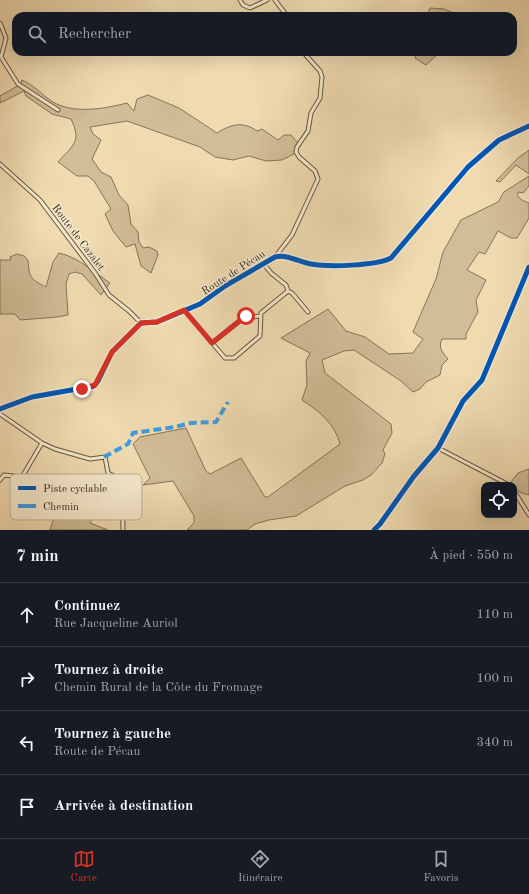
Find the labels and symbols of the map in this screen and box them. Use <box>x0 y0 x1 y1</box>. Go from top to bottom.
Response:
street label: Route de Cazalet <box>49 203 106 273</box>
street label: Route de Pécau <box>200 249 268 298</box>
route start <box>237 307 255 325</box>
route end <box>73 380 91 398</box>
legend <box>10 474 142 520</box>
text: Piste cyclable <box>43 484 107 495</box>
text: Chemin <box>43 502 79 513</box>

